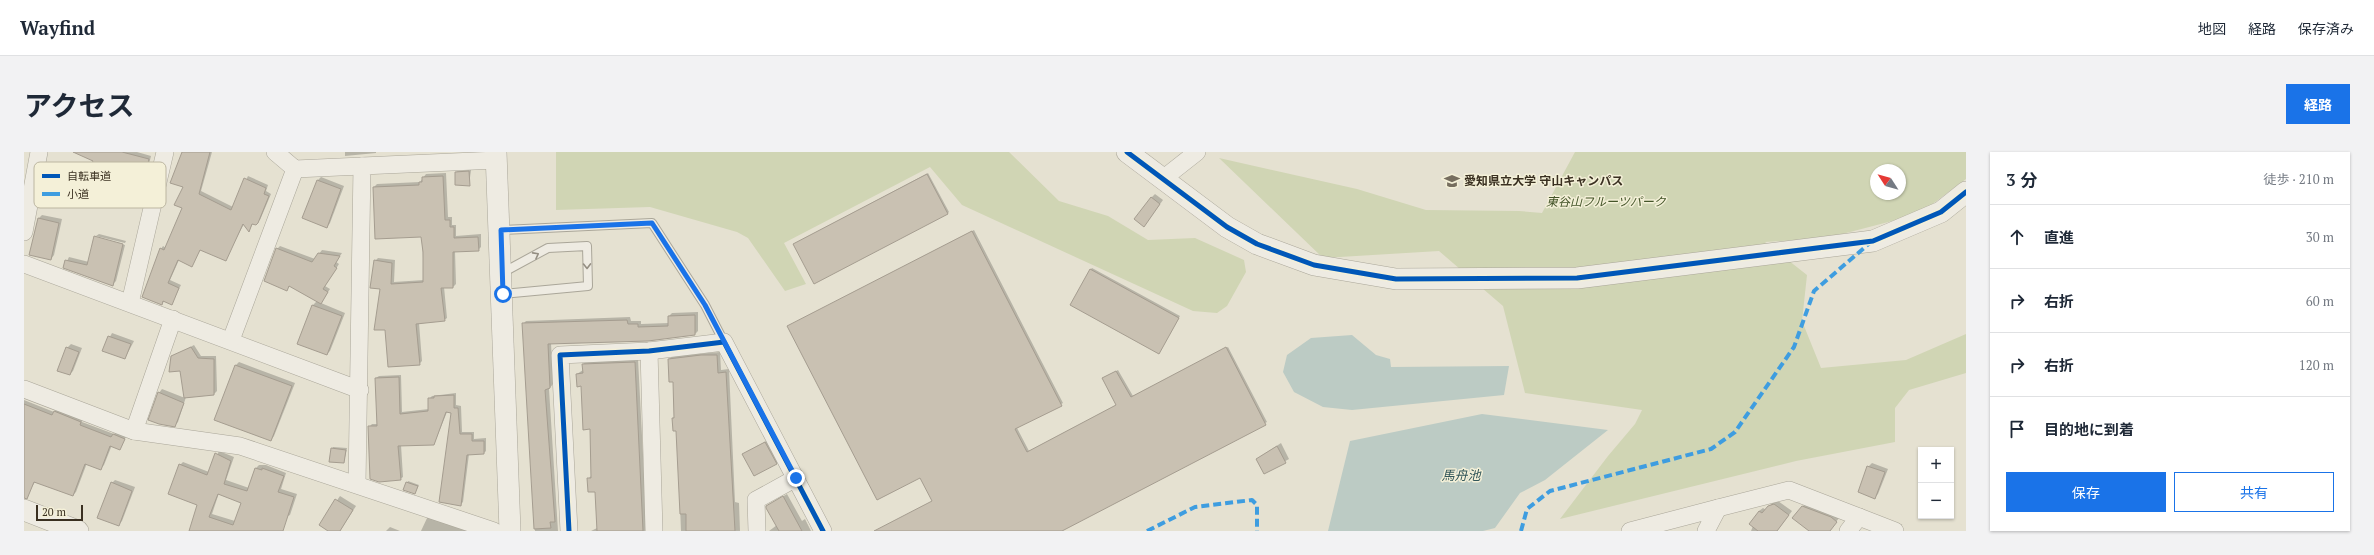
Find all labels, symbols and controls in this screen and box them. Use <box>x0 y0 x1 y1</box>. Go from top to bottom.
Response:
text: Wayfind <box>20 15 95 40</box>
text: 地図 <box>2198 19 2226 38</box>
text: 経路 <box>2248 19 2276 38</box>
text: 保存済み <box>2298 19 2354 38</box>
button: 経路 <box>2286 84 2350 124</box>
text: アクセス <box>24 87 135 124</box>
legend <box>34 162 166 208</box>
north arrow <box>1870 164 1906 200</box>
text: 3 分 <box>2006 168 2037 191</box>
text: 自転車道 <box>67 169 111 183</box>
text: 徒歩 · 210 m <box>2263 170 2334 188</box>
school or university icon: 愛知県立大学 守山キャンパス <box>1443 172 1461 190</box>
place label: 愛知県立大学 守山キャンパス <box>1464 173 1623 188</box>
text: 小道 <box>67 187 89 201</box>
park label: 東谷山フルーツパーク <box>1546 194 1667 209</box>
icon: ahead <box>2006 226 2028 248</box>
text: 直進 <box>2044 227 2074 247</box>
text: 30 m <box>2306 228 2334 246</box>
one-way arrow <box>532 252 539 259</box>
one-way arrow <box>583 263 592 269</box>
route start <box>494 285 512 303</box>
icon: right <box>2006 290 2028 312</box>
text: 右折 <box>2044 291 2074 311</box>
text: 60 m <box>2306 292 2334 310</box>
icon: right <box>2006 354 2028 376</box>
text: 右折 <box>2044 355 2074 375</box>
text: 120 m <box>2299 356 2334 374</box>
icon: arrive <box>2006 418 2028 440</box>
text: 目的地に到着 <box>2044 419 2134 439</box>
map controls <box>1918 447 1954 519</box>
button: + <box>1918 447 1954 483</box>
water label: 馬舟池 <box>1441 466 1482 484</box>
route end <box>787 469 805 487</box>
button: 保存 <box>2006 472 2166 512</box>
button: 共有 <box>2174 472 2334 512</box>
button: − <box>1918 483 1954 519</box>
scale bar <box>36 503 83 522</box>
text: 20 m <box>42 505 66 519</box>

